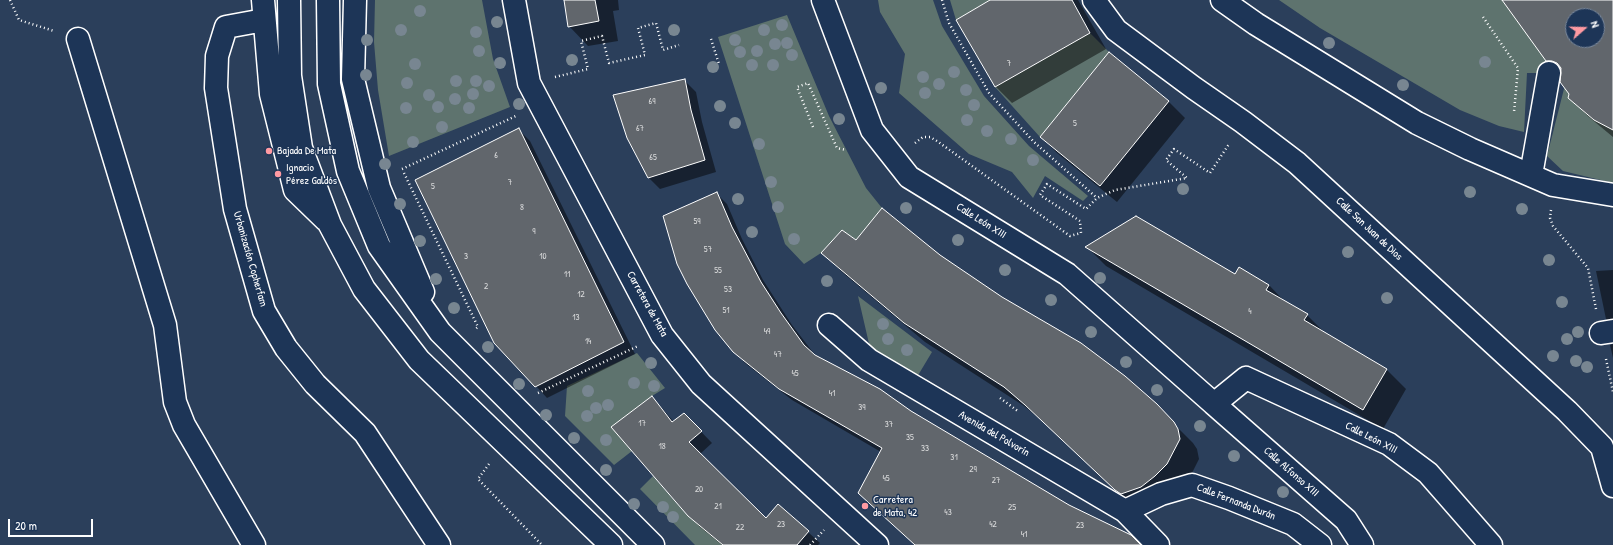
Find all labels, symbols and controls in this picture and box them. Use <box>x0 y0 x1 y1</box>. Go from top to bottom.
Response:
north arrow <box>1565 8 1605 48</box>
text: N <box>1588 19 1603 29</box>
house number: 7 <box>1007 59 1011 69</box>
house number: 69 <box>649 97 655 107</box>
house number: 5 <box>1073 119 1077 129</box>
house number: 67 <box>636 124 644 134</box>
place label: Bajada De Mata <box>277 144 336 158</box>
marker: Bajada De Mata <box>264 146 274 156</box>
house number: 6 <box>494 151 498 161</box>
house number: 65 <box>649 153 657 163</box>
place label: Ignacio Pérez Galdós <box>286 161 337 187</box>
marker: Ignacio Pérez Galdós <box>273 169 283 179</box>
house number: 7 <box>508 178 512 188</box>
house number: 5 <box>431 182 435 192</box>
street label: Calle San Juan de Dios <box>1333 195 1405 263</box>
street label: Calle León XIII <box>953 200 1009 242</box>
house number: 8 <box>520 203 524 213</box>
street label: Urbanización Copherfam <box>230 210 270 308</box>
house number: 59 <box>693 217 701 227</box>
house number: 9 <box>532 227 536 237</box>
house number: 57 <box>704 245 712 255</box>
house number: 3 <box>464 252 468 262</box>
house number: 10 <box>539 252 547 262</box>
house number: 55 <box>714 266 722 276</box>
street label: Carretera de Mata <box>624 269 670 339</box>
house number: 11 <box>564 270 570 280</box>
house number: 2 <box>484 282 488 292</box>
house number: 53 <box>724 285 732 295</box>
house number: 12 <box>577 290 585 300</box>
house number: 51 <box>722 306 730 316</box>
house number: 4 <box>1248 307 1252 317</box>
house number: 13 <box>572 313 580 323</box>
house number: 49 <box>764 327 770 337</box>
house number: 14 <box>585 337 591 347</box>
house number: 47 <box>774 350 782 360</box>
house number: 45 <box>791 369 799 379</box>
house number: 41 <box>829 389 835 399</box>
house number: 39 <box>858 403 866 413</box>
street label: Avenida del Polvorín <box>956 408 1032 460</box>
house number: 17 <box>638 419 646 429</box>
street label: Calle León XIII <box>1343 419 1399 457</box>
house number: 37 <box>885 420 893 430</box>
house number: 35 <box>906 433 914 443</box>
house number: 18 <box>658 442 666 452</box>
house number: 33 <box>921 444 929 454</box>
street label: Calle Alfonso XIII <box>1261 444 1321 500</box>
house number: 31 <box>950 453 958 463</box>
house number: 29 <box>969 465 977 475</box>
house number: 45 <box>882 474 890 484</box>
house number: 27 <box>992 476 1000 486</box>
street label: Calle Fernanda Durán <box>1195 481 1277 523</box>
house number: 20 <box>695 485 703 495</box>
place label: Carretera de Mata, 42 <box>873 493 917 519</box>
marker: Carretera de Mata, 42 <box>860 501 870 511</box>
house number: 21 <box>714 502 722 512</box>
house number: 25 <box>1008 503 1016 513</box>
house number: 43 <box>944 508 952 518</box>
scale bar <box>10 511 95 537</box>
text: 20 m <box>15 517 37 534</box>
house number: 23 <box>777 520 785 530</box>
house number: 42 <box>989 520 997 530</box>
house number: 23 <box>1076 521 1084 531</box>
house number: 22 <box>736 523 744 533</box>
house number: 41 <box>1021 530 1027 540</box>

